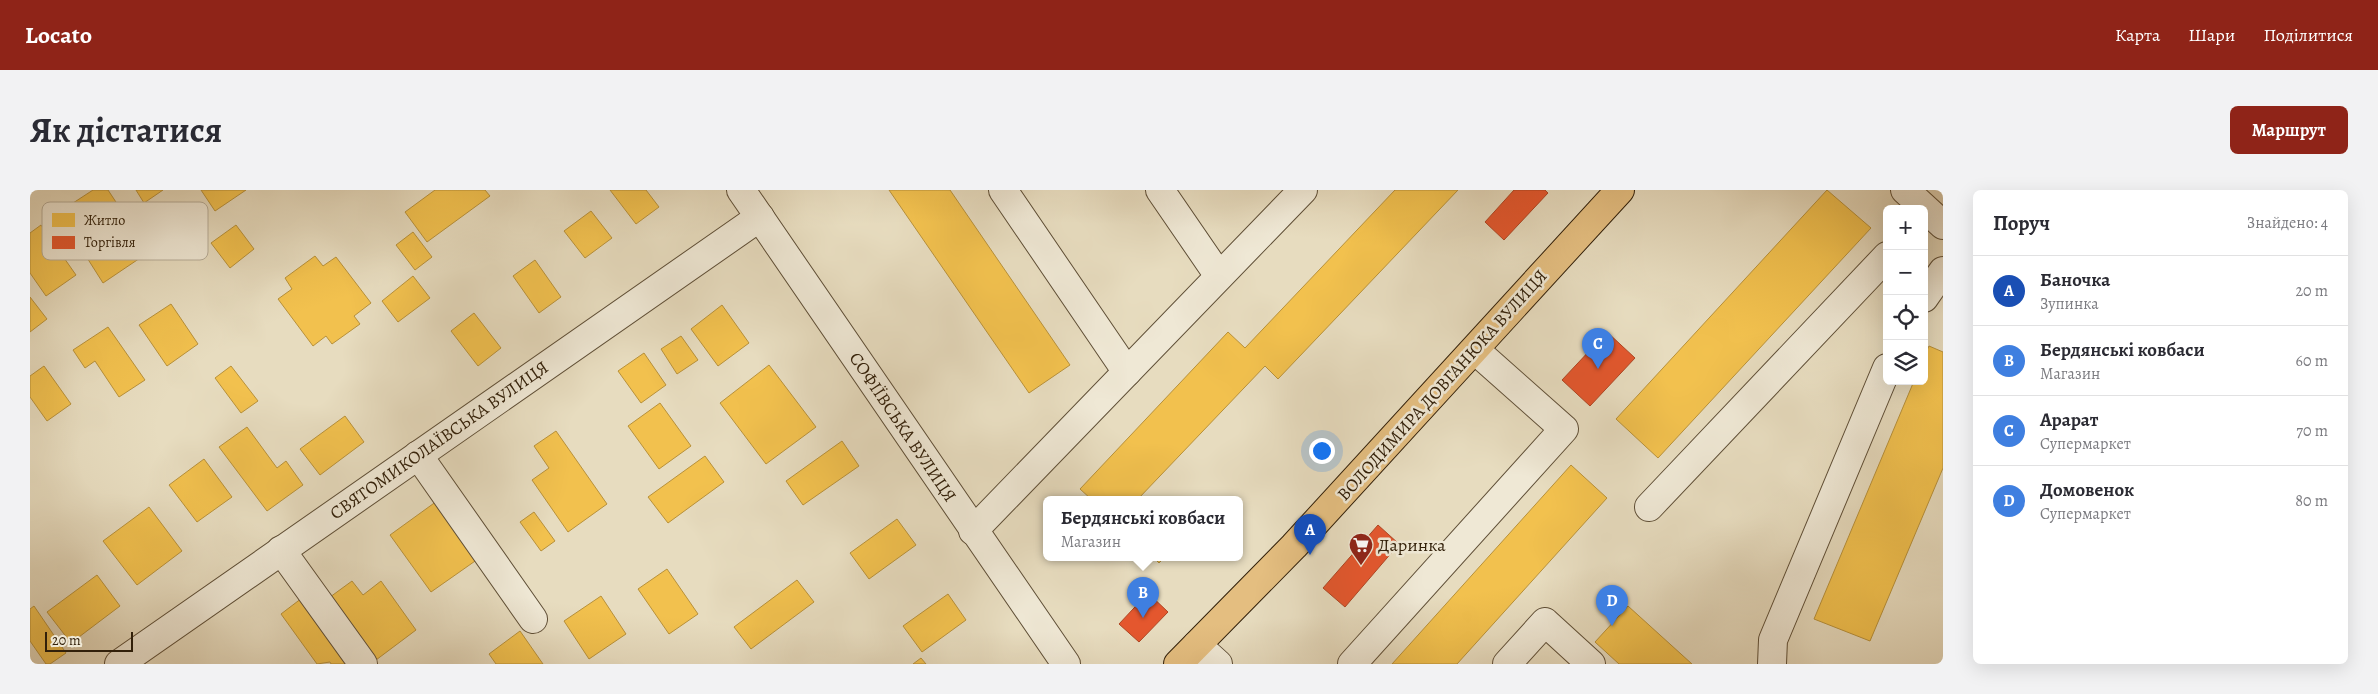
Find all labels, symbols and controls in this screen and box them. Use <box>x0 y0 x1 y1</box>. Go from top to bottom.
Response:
text: Locato <box>25 19 92 51</box>
text: Карта <box>2115 23 2160 47</box>
text: Шари <box>2188 23 2235 47</box>
text: Поділитися <box>2263 23 2353 47</box>
text: Як дістатися <box>30 106 222 154</box>
button: Маршрут <box>2230 106 2348 154</box>
legend <box>42 202 208 260</box>
map controls <box>1883 205 1928 385</box>
button: + <box>1883 205 1928 250</box>
text: Поруч <box>1993 209 2050 237</box>
text: Житло <box>84 211 125 230</box>
text: Знайдено: 4 <box>2247 212 2328 234</box>
text: Торгівля <box>84 233 136 252</box>
button: − <box>1883 250 1928 295</box>
street label: ВОЛОДИМИРА ДОВГАНЮКА ВУЛИЦЯ <box>1332 264 1552 506</box>
text: Баночка <box>2040 267 2110 293</box>
text: A <box>2004 280 2014 302</box>
text: 20 m <box>2295 280 2328 302</box>
text: Зупинка <box>2040 293 2099 315</box>
button: locate <box>1883 295 1928 340</box>
pin: C <box>1582 328 1614 369</box>
text: Бердянські ковбаси <box>2040 337 2205 363</box>
button: layers <box>1883 340 1928 385</box>
street label: СОФІЇВСЬКА ВУЛИЦЯ <box>844 347 962 507</box>
text: B <box>2004 350 2014 372</box>
text: 60 m <box>2296 350 2328 372</box>
street label: СВЯТОМИКОЛАЇВСЬКА ВУЛИЦЯ <box>325 355 553 525</box>
text: Магазин <box>2040 363 2100 385</box>
text: Арарат <box>2040 407 2099 433</box>
text: C <box>2004 420 2014 442</box>
text: 70 m <box>2296 420 2328 442</box>
text: Супермаркет <box>2040 433 2131 455</box>
your location <box>1309 438 1335 464</box>
text: Домовенок <box>2040 477 2134 503</box>
text: D <box>2003 490 2015 512</box>
text: 80 m <box>2295 490 2328 512</box>
popup <box>1043 496 1243 561</box>
text: Супермаркет <box>2040 503 2131 525</box>
text: Бердянські ковбаси <box>1061 505 1225 531</box>
pin: A <box>1294 514 1326 555</box>
text: Магазин <box>1061 531 1121 553</box>
supermarket icon: Даринка <box>1348 532 1374 566</box>
place label: Даринка <box>1378 533 1446 557</box>
pin: B <box>1127 577 1159 618</box>
pin: D <box>1596 585 1628 626</box>
scale bar <box>45 629 132 652</box>
text: 20 m <box>52 631 81 650</box>

